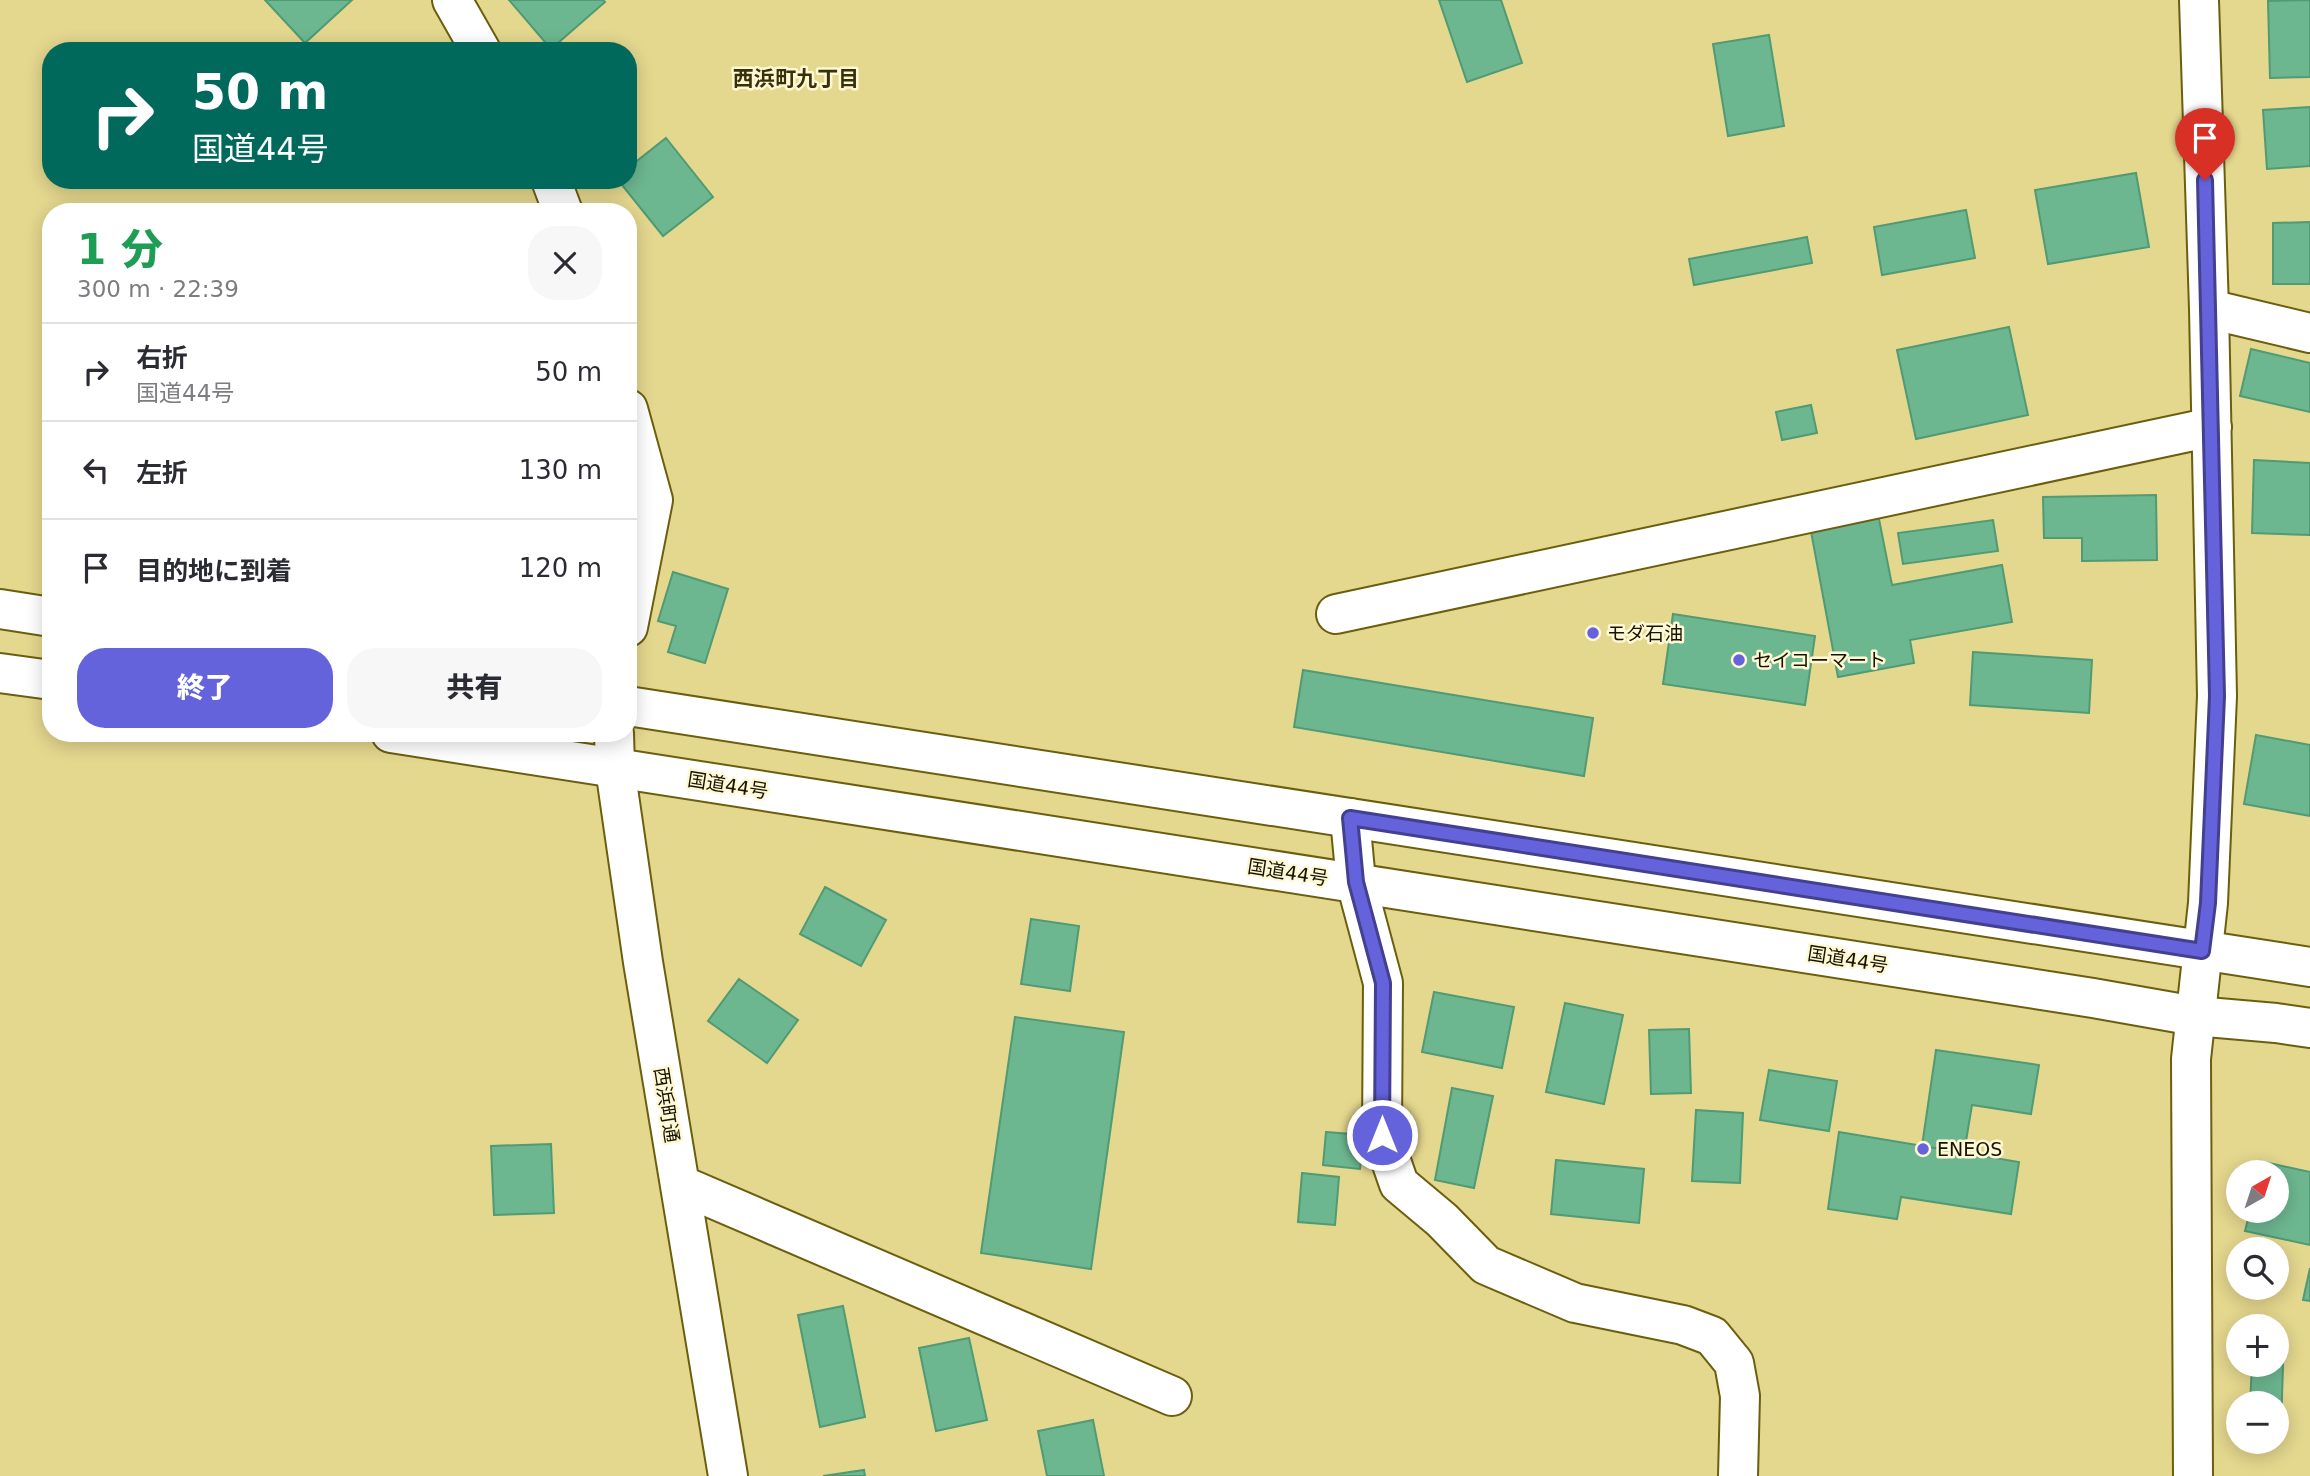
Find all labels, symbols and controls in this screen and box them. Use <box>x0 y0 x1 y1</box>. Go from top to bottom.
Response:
text: 50 m <box>192 64 328 121</box>
district label: 西浜町九丁目 <box>733 67 859 91</box>
icon: right <box>77 70 168 161</box>
pin <box>2175 108 2235 180</box>
icon: arrive <box>2186 119 2224 157</box>
text: 国道44号 <box>192 130 329 168</box>
text: 1 分 <box>77 225 163 274</box>
button: close <box>528 226 602 300</box>
text: 300 m · 22:39 <box>77 276 239 302</box>
text: 右折 <box>136 343 188 373</box>
icon: right <box>77 353 115 391</box>
text: 50 m <box>535 357 602 387</box>
text: 国道44号 <box>136 380 234 406</box>
icon: left <box>77 451 115 489</box>
text: 130 m <box>519 455 602 485</box>
text: 左折 <box>136 458 188 488</box>
icon: arrive <box>77 549 115 587</box>
text: 120 m <box>519 553 602 583</box>
text: 目的地に到着 <box>136 556 292 586</box>
place label: モダ石油 <box>1607 622 1683 644</box>
marker: モダ石油 <box>1585 625 1601 641</box>
button: 終了 <box>77 648 333 728</box>
button: 共有 <box>347 648 602 728</box>
place label: セイコーマート <box>1753 649 1886 671</box>
marker: セイコーマート <box>1731 652 1747 668</box>
street label: 国道44号 <box>686 768 770 802</box>
street label: 国道44号 <box>1246 855 1330 889</box>
street label: 国道44号 <box>1806 942 1890 976</box>
street label: 西浜町通 <box>650 1066 684 1144</box>
position arrow <box>1345 1098 1419 1172</box>
place label: ENEOS <box>1937 1138 2002 1160</box>
marker: ENEOS <box>1915 1141 1931 1157</box>
north arrow <box>2226 1160 2289 1223</box>
map controls <box>2226 1160 2289 1454</box>
button: search <box>2226 1237 2289 1300</box>
button: + <box>2226 1314 2289 1377</box>
button: − <box>2226 1391 2289 1454</box>

